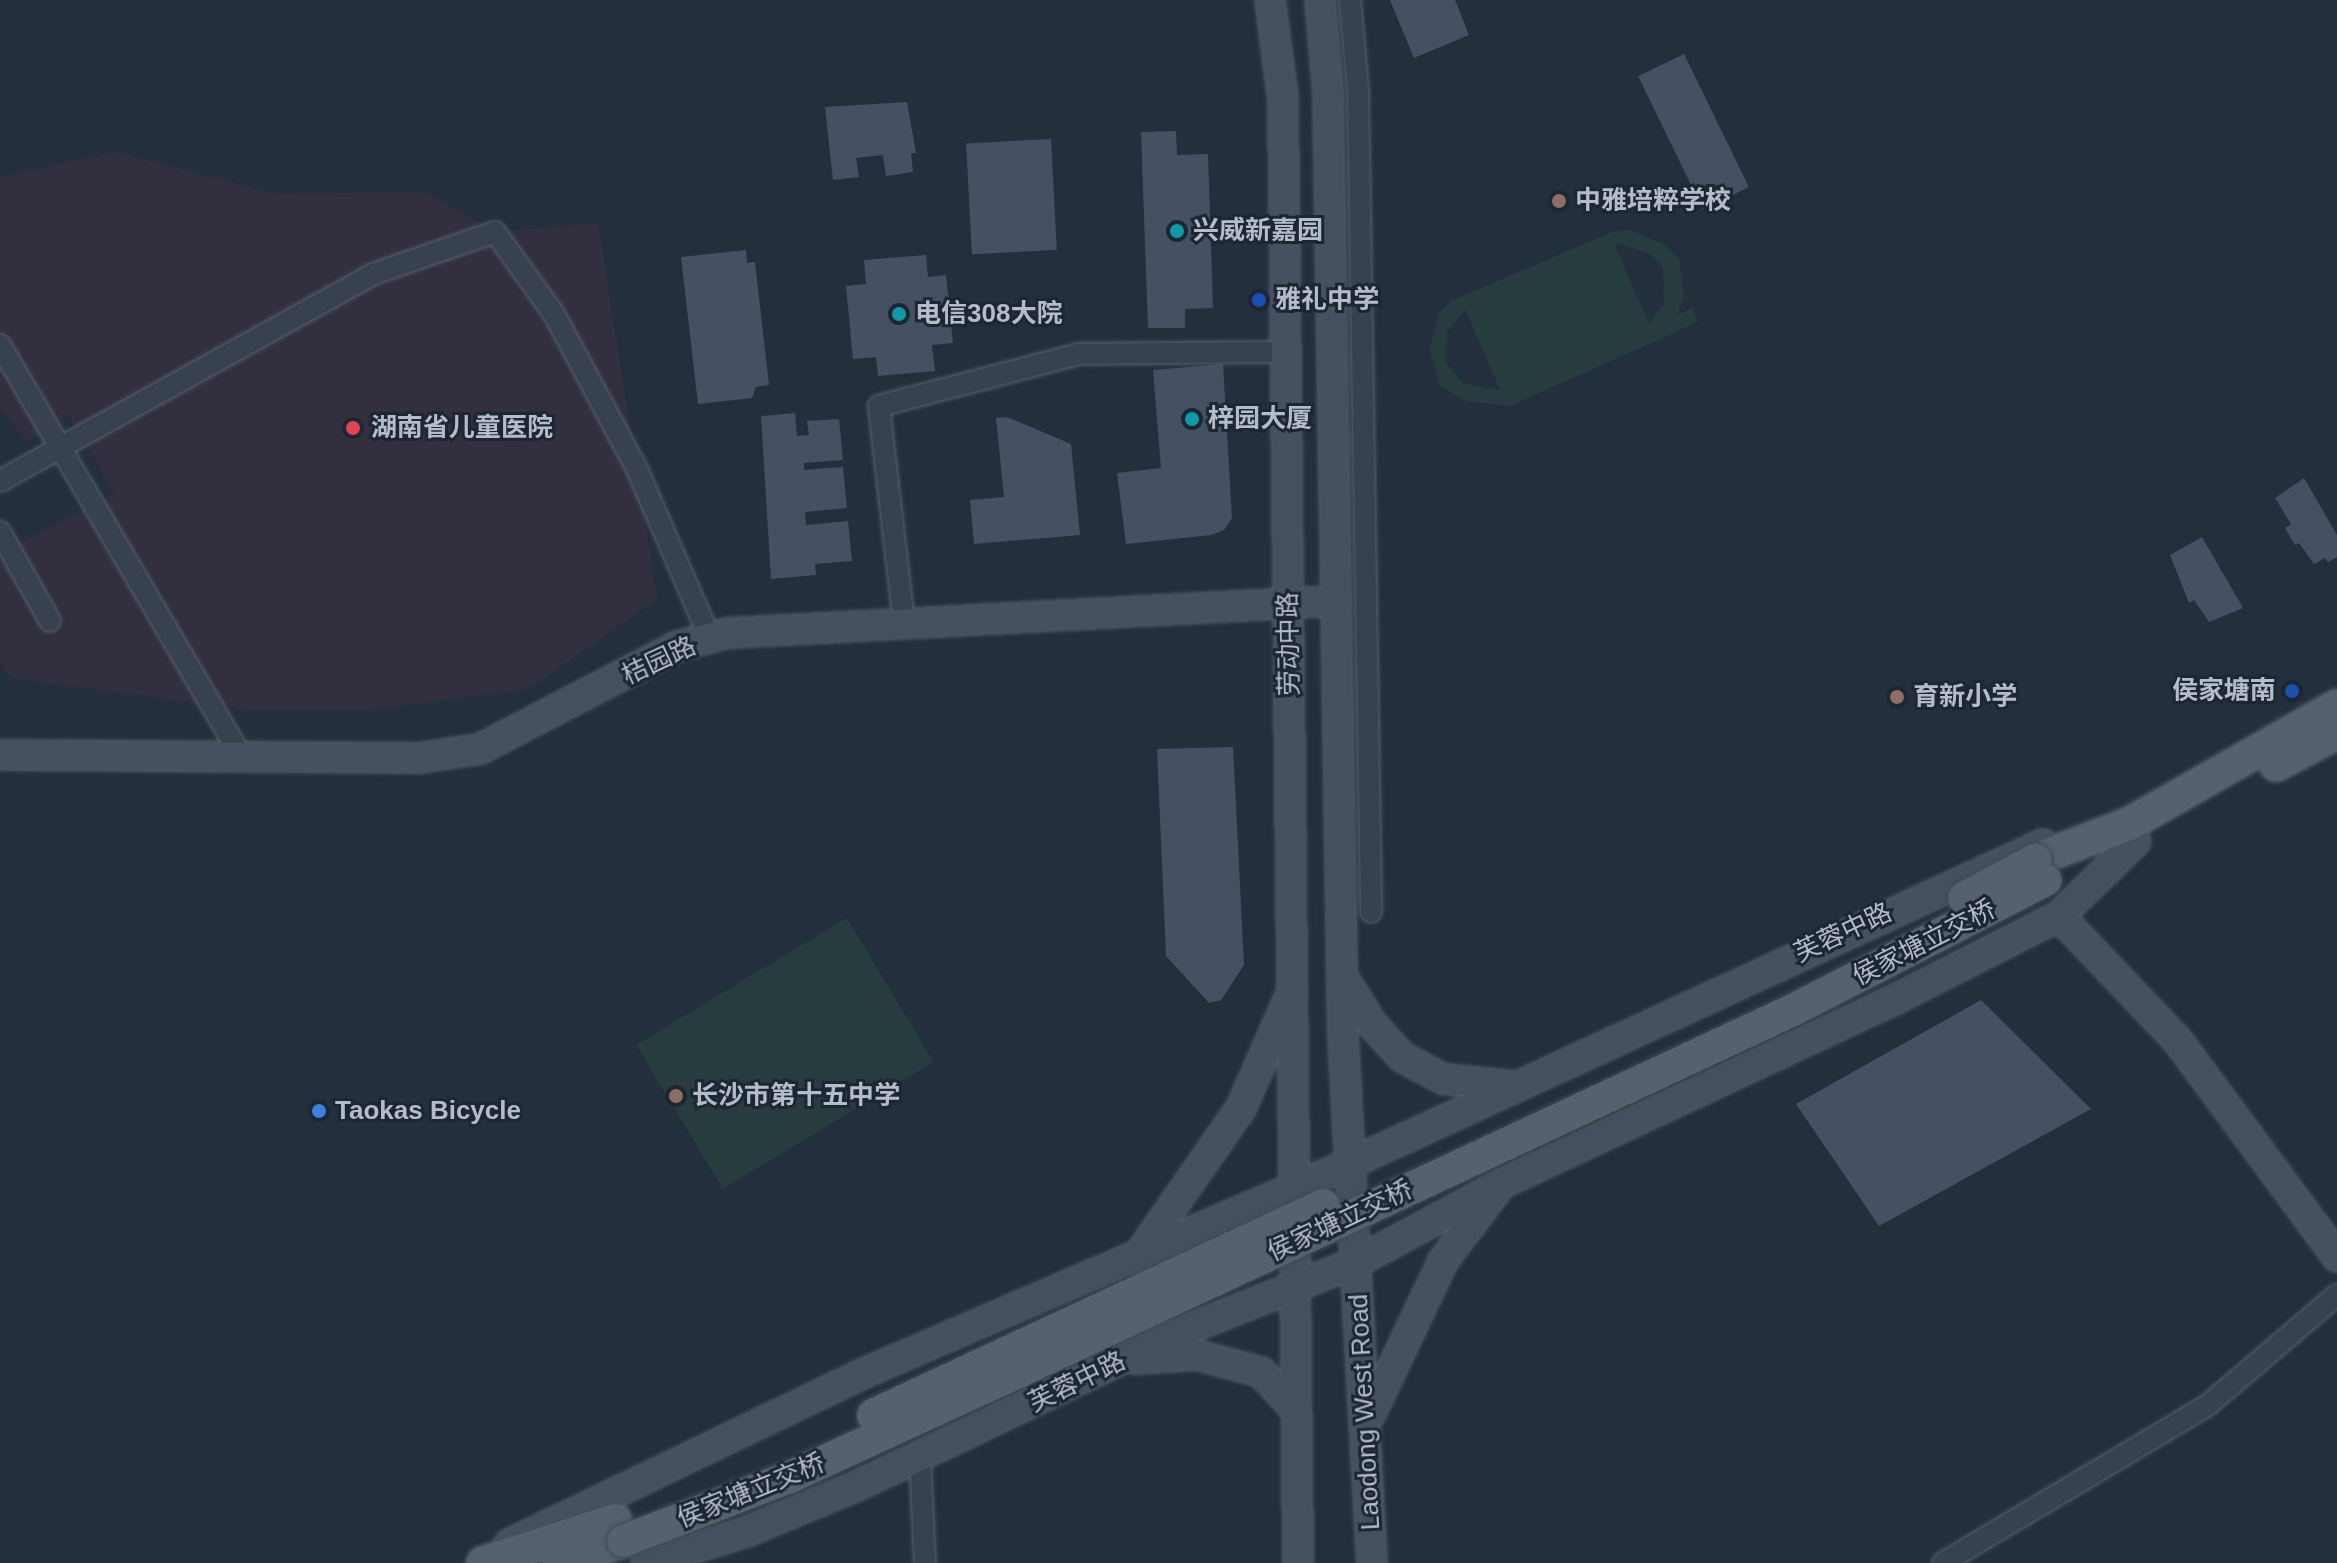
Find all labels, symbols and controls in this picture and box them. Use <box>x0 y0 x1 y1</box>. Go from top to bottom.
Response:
place label: 中雅培粹学校 <box>1575 185 1731 217</box>
marker: 中雅培粹学校 <box>1550 192 1568 210</box>
place label: 兴威新嘉园 <box>1193 215 1323 247</box>
marker: 兴威新嘉园 <box>1168 222 1186 240</box>
place label: 雅礼中学 <box>1275 284 1379 316</box>
marker: 雅礼中学 <box>1250 291 1268 309</box>
place label: 电信308大院 <box>915 298 1062 330</box>
marker: 电信308大院 <box>890 305 908 323</box>
place label: 梓园大厦 <box>1208 403 1312 435</box>
marker: 梓园大厦 <box>1183 410 1201 428</box>
place label: 湖南省儿童医院 <box>371 412 553 444</box>
marker: 湖南省儿童医院 <box>342 417 364 439</box>
street label: 劳动中路 <box>1272 592 1306 696</box>
street label: 桔园路 <box>617 630 701 692</box>
place label: 侯家塘南 <box>2172 675 2276 707</box>
place label: 育新小学 <box>1913 681 2017 713</box>
marker: 侯家塘南 <box>2283 682 2301 700</box>
marker: 育新小学 <box>1888 688 1906 706</box>
street label: 侯家塘立交桥 <box>1847 894 2001 992</box>
street label: 芙蓉中路 <box>1789 897 1897 969</box>
place label: 长沙市第十五中学 <box>692 1080 900 1112</box>
marker: 长沙市第十五中学 <box>667 1087 685 1105</box>
place label: Taokas Bicycle <box>335 1095 521 1127</box>
marker: Taokas Bicycle <box>310 1102 328 1120</box>
street label: 侯家塘立交桥 <box>1263 1174 1417 1268</box>
street label: Laodong West Road <box>1343 1293 1387 1531</box>
street label: 芙蓉中路 <box>1023 1345 1131 1419</box>
street label: 侯家塘立交桥 <box>673 1447 829 1535</box>

